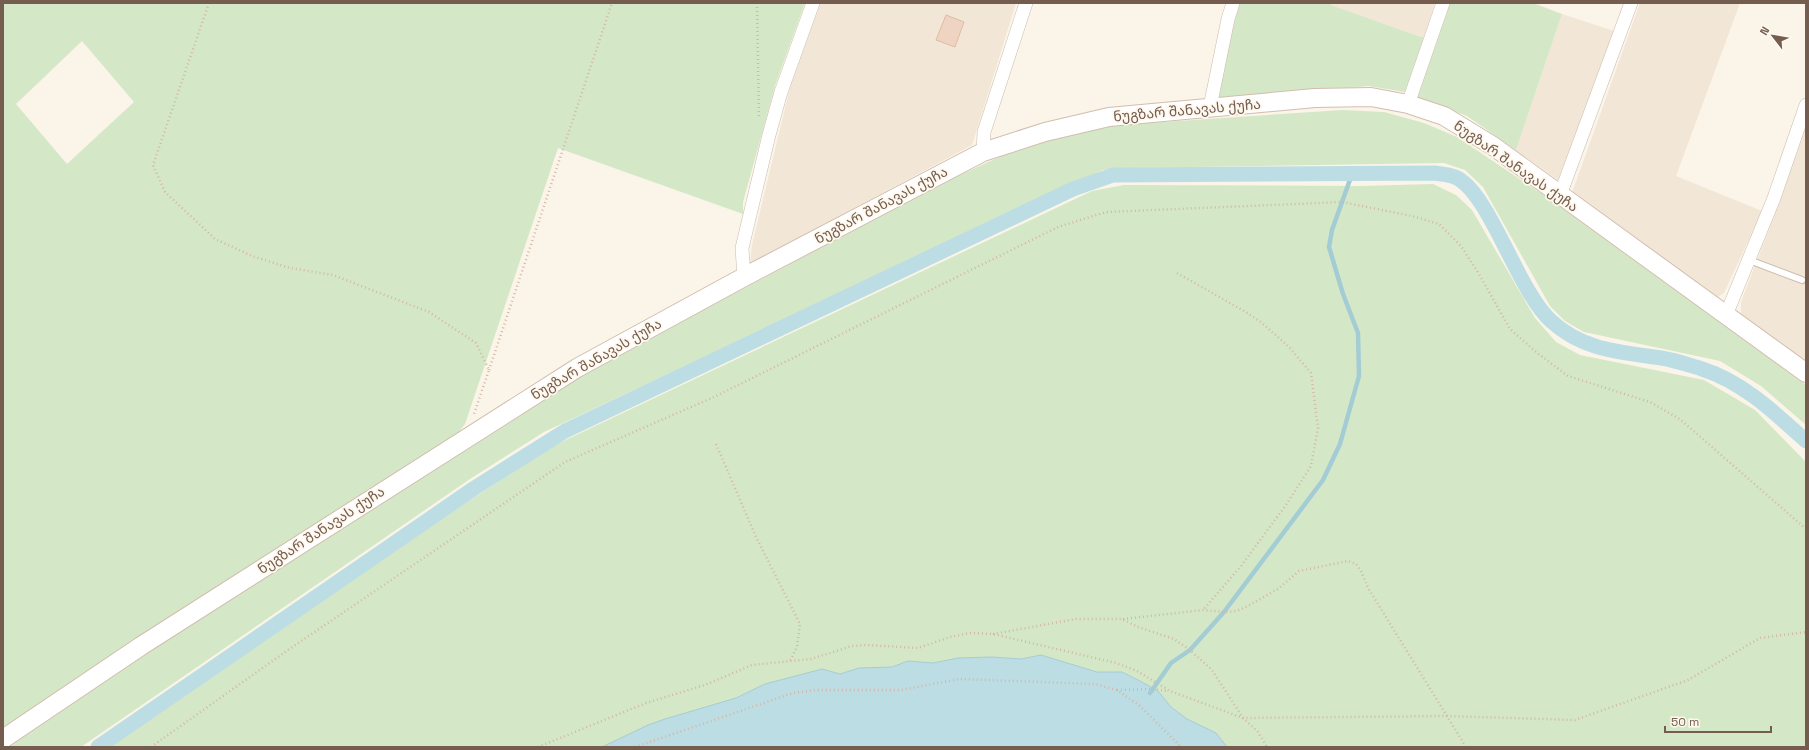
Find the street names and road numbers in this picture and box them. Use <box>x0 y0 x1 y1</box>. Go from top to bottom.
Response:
street label: ნუგზარ შანავას ქუჩა <box>1113 95 1261 125</box>
street label: ნუგზარ შანავას ქუჩა <box>1450 116 1582 216</box>
street label: ნუგზარ შანავას ქუჩა <box>811 162 951 248</box>
street label: ნუგზარ შანავას ქუჩა <box>527 314 665 404</box>
street label: ნუგზარ შანავას ქუჩა <box>254 482 388 578</box>

